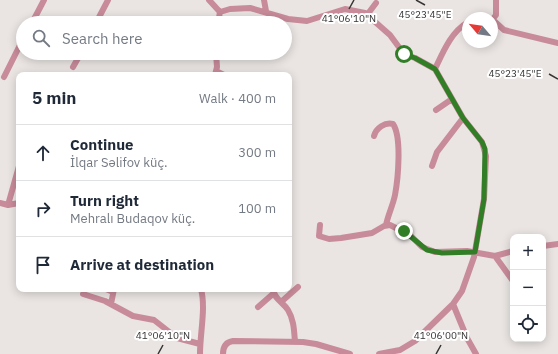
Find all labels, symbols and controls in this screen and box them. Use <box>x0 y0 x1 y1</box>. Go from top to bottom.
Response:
text: 45°23'45"E <box>398 8 452 21</box>
text: 41°06'10"N <box>322 12 376 25</box>
north arrow <box>462 12 498 48</box>
search box <box>16 16 292 60</box>
icon: search <box>30 27 52 49</box>
text: Search here <box>62 29 142 48</box>
route start <box>395 45 413 63</box>
text: 45°23'45"E <box>488 67 542 80</box>
text: 5 min <box>32 87 76 109</box>
text: Walk · 400 m <box>199 90 276 107</box>
text: Continue <box>70 135 134 154</box>
icon: ahead <box>32 142 54 164</box>
text: 300 m <box>238 144 276 161</box>
text: İlqar Səlifov küç. <box>70 154 168 171</box>
text: Turn right <box>70 191 139 210</box>
icon: right <box>32 198 54 220</box>
text: 100 m <box>238 200 276 217</box>
text: Mehralı Budaqov küç. <box>70 210 195 227</box>
route end <box>395 222 413 240</box>
map controls <box>510 234 546 342</box>
button: + <box>510 234 546 270</box>
icon: arrive <box>32 254 54 276</box>
text: Arrive at destination <box>70 255 214 274</box>
button: − <box>510 270 546 306</box>
button: locate <box>510 306 546 342</box>
text: 41°06'10"N <box>136 329 190 342</box>
text: 41°06'00"N <box>414 329 468 342</box>

